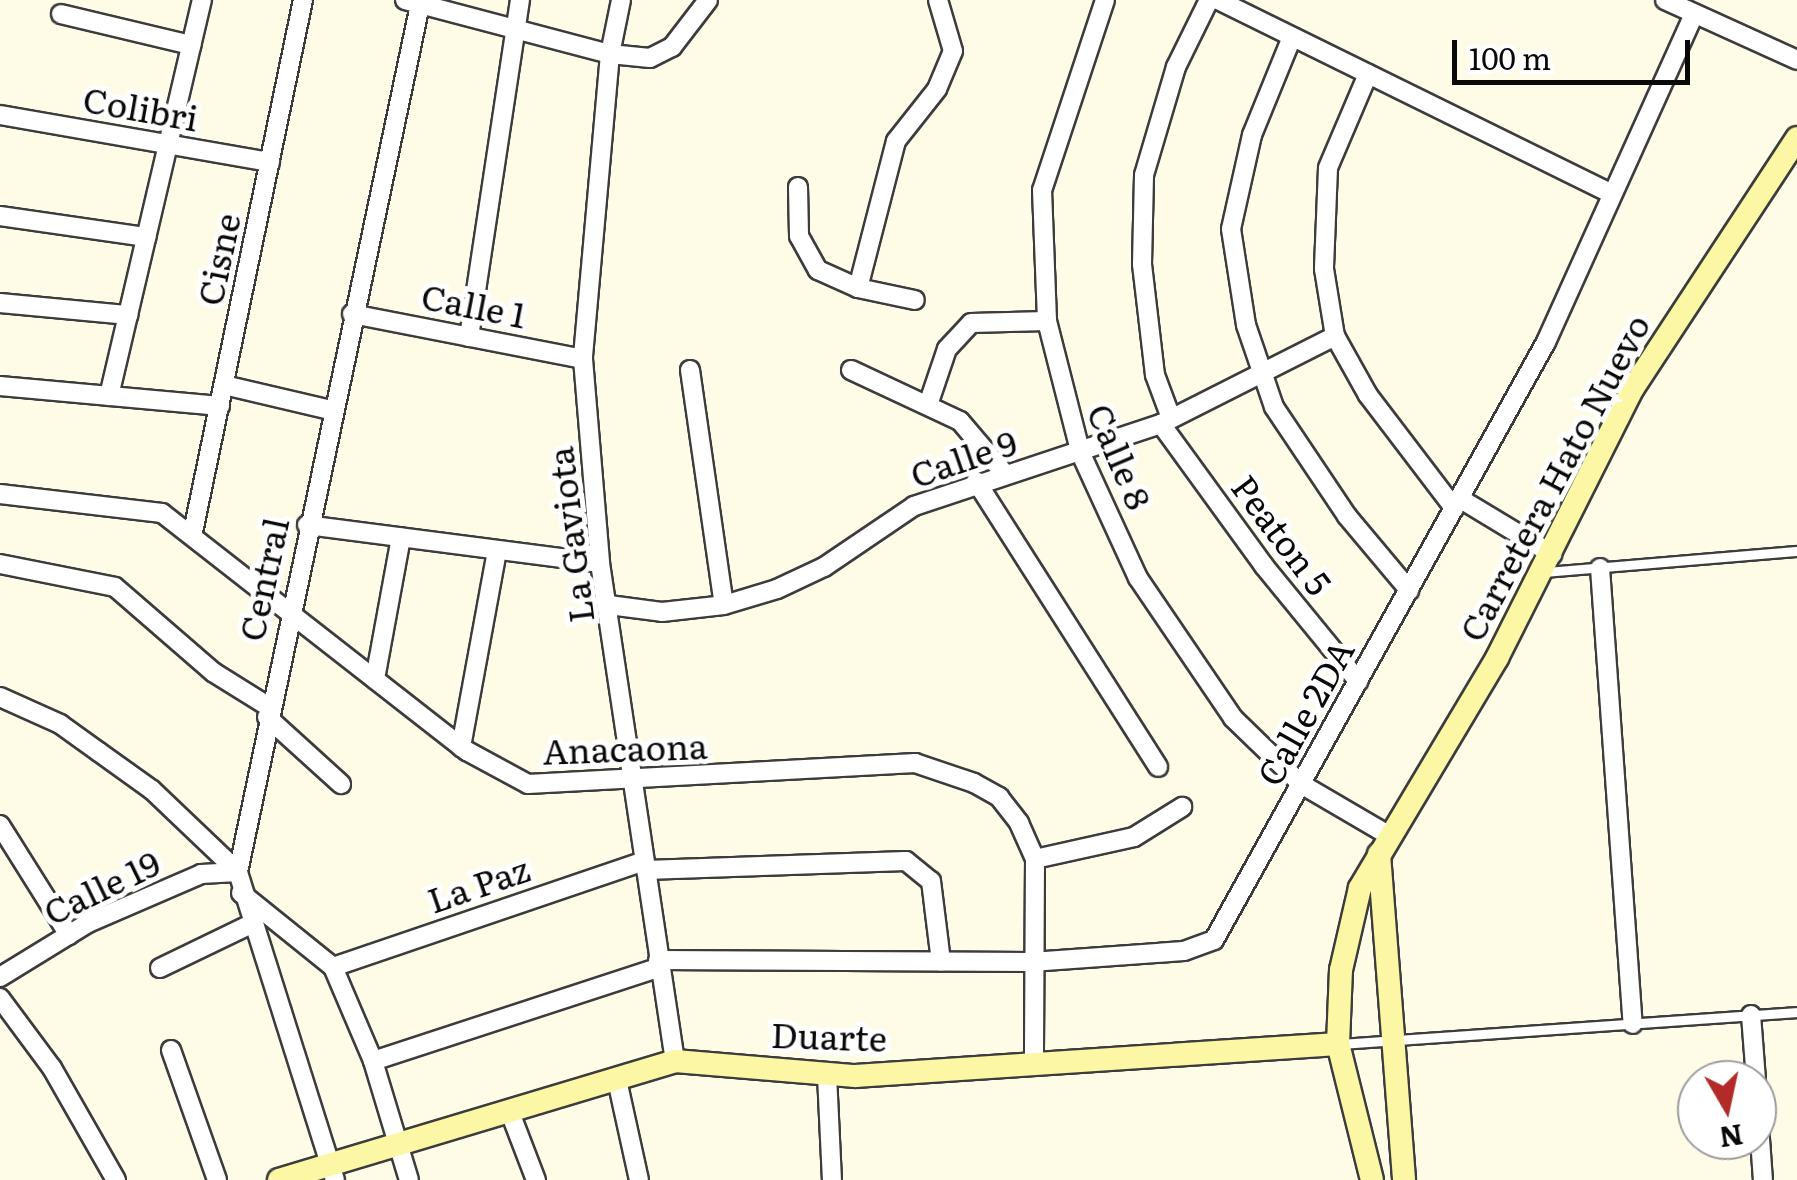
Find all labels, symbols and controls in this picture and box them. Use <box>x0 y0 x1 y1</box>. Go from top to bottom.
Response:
scale bar <box>1457 20 1694 82</box>
text: 100 m <box>1469 35 1551 79</box>
street label: Colibri <box>80 76 202 138</box>
street label: Cisne <box>187 209 247 309</box>
street label: Calle 1 <box>418 273 530 335</box>
street label: Carretera Hato Nuevo <box>1449 306 1657 648</box>
street label: Calle 8 <box>1080 397 1162 515</box>
street label: Calle 9 <box>904 419 1022 495</box>
street label: La Gaviota <box>537 445 601 625</box>
street label: Peaton 5 <box>1224 466 1342 602</box>
street label: Central <box>228 514 296 644</box>
street label: Calle 2DA <box>1247 632 1361 792</box>
street label: Anacaona <box>542 723 708 771</box>
street label: Calle 19 <box>36 840 166 932</box>
street label: La Paz <box>421 846 535 920</box>
street label: Duarte <box>770 1012 888 1058</box>
north arrow <box>1677 1060 1777 1160</box>
text: N <box>1716 1115 1746 1160</box>

